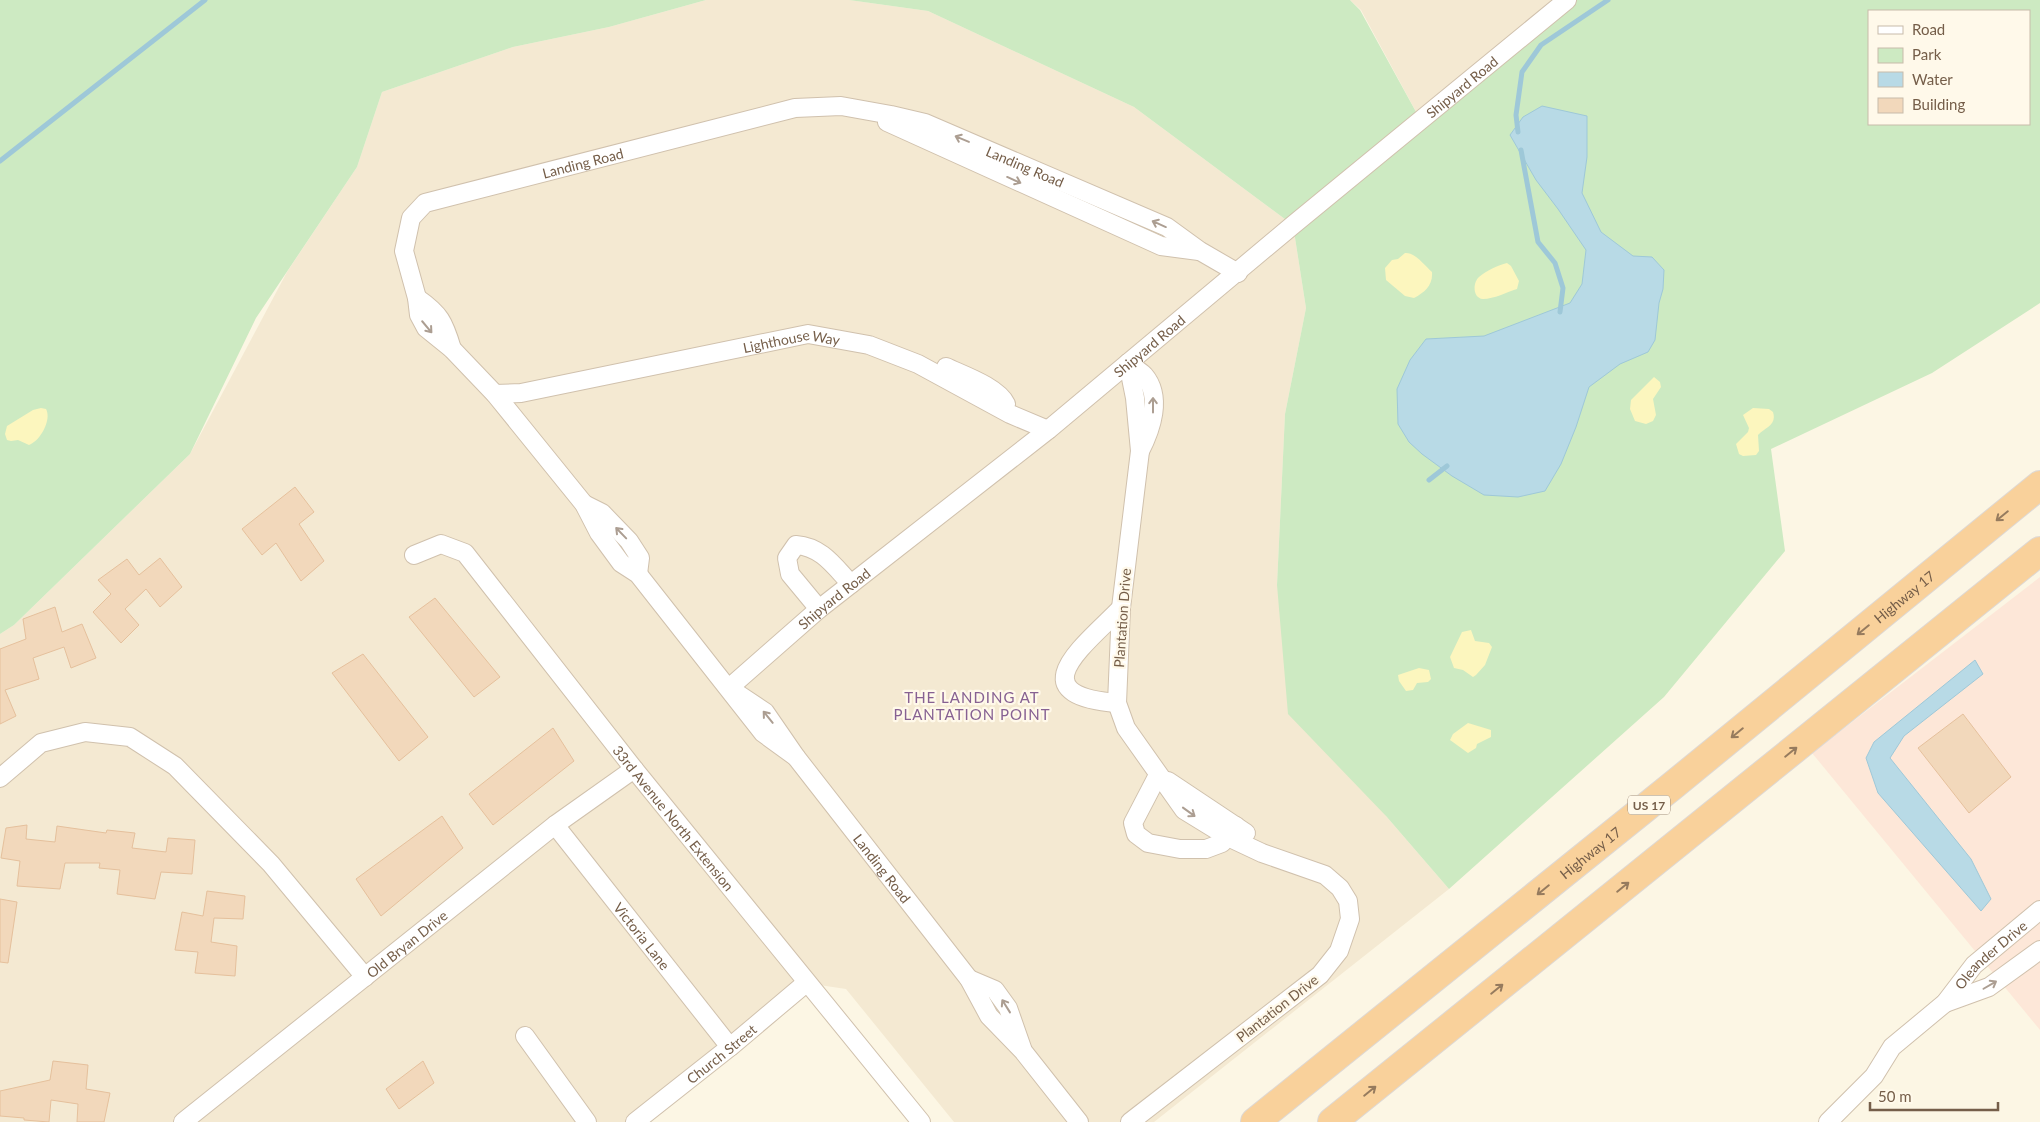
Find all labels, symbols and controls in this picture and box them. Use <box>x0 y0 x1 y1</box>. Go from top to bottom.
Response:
legend <box>1868 10 2030 125</box>
text: Road <box>1912 20 1945 38</box>
text: Park <box>1912 45 1942 63</box>
street label: Shipyard Road <box>1422 52 1501 121</box>
text: Water <box>1912 70 1953 88</box>
text: Building <box>1912 95 1965 113</box>
one-way arrow <box>955 134 970 143</box>
street label: Landing Road <box>984 142 1067 190</box>
street label: Landing Road <box>540 144 625 181</box>
one-way arrow <box>1006 175 1021 185</box>
one-way arrow <box>1152 218 1167 228</box>
street label: Shipyard Road <box>1110 311 1188 380</box>
one-way arrow <box>422 321 433 334</box>
street label: Lighthouse Way <box>741 325 842 356</box>
one-way arrow <box>1148 397 1158 414</box>
one-way arrow <box>1996 510 2009 521</box>
one-way arrow <box>615 526 627 539</box>
street label: Shipyard Road <box>794 564 873 632</box>
street label: Highway 17 <box>1870 567 1938 626</box>
street label: Plantation Drive <box>1110 568 1134 668</box>
one-way arrow <box>1857 624 1870 635</box>
district label: THE LANDING AT PLANTATION POINT <box>893 688 1051 723</box>
one-way arrow <box>763 710 773 724</box>
one-way arrow <box>1731 727 1744 739</box>
street label: 33rd Avenue North Extension <box>610 741 738 894</box>
one-way arrow <box>1784 747 1797 758</box>
road number: US 17 <box>1628 796 1670 814</box>
one-way arrow <box>1182 807 1196 817</box>
street label: Highway 17 <box>1556 823 1624 882</box>
street label: Landing Road <box>850 830 915 906</box>
one-way arrow <box>1617 882 1630 893</box>
one-way arrow <box>1537 885 1550 896</box>
street label: Victoria Lane <box>611 899 674 973</box>
street label: Old Bryan Drive <box>363 906 450 981</box>
street label: Oleander Drive <box>1950 916 2030 992</box>
street label: Plantation Drive <box>1233 971 1321 1045</box>
one-way arrow <box>1982 980 1996 990</box>
one-way arrow <box>1490 984 1503 995</box>
one-way arrow <box>1001 1000 1011 1014</box>
street label: Church Street <box>683 1020 759 1087</box>
scale bar <box>1870 1080 1998 1112</box>
one-way arrow <box>1364 1086 1377 1097</box>
text: 50 m <box>1878 1087 1912 1105</box>

